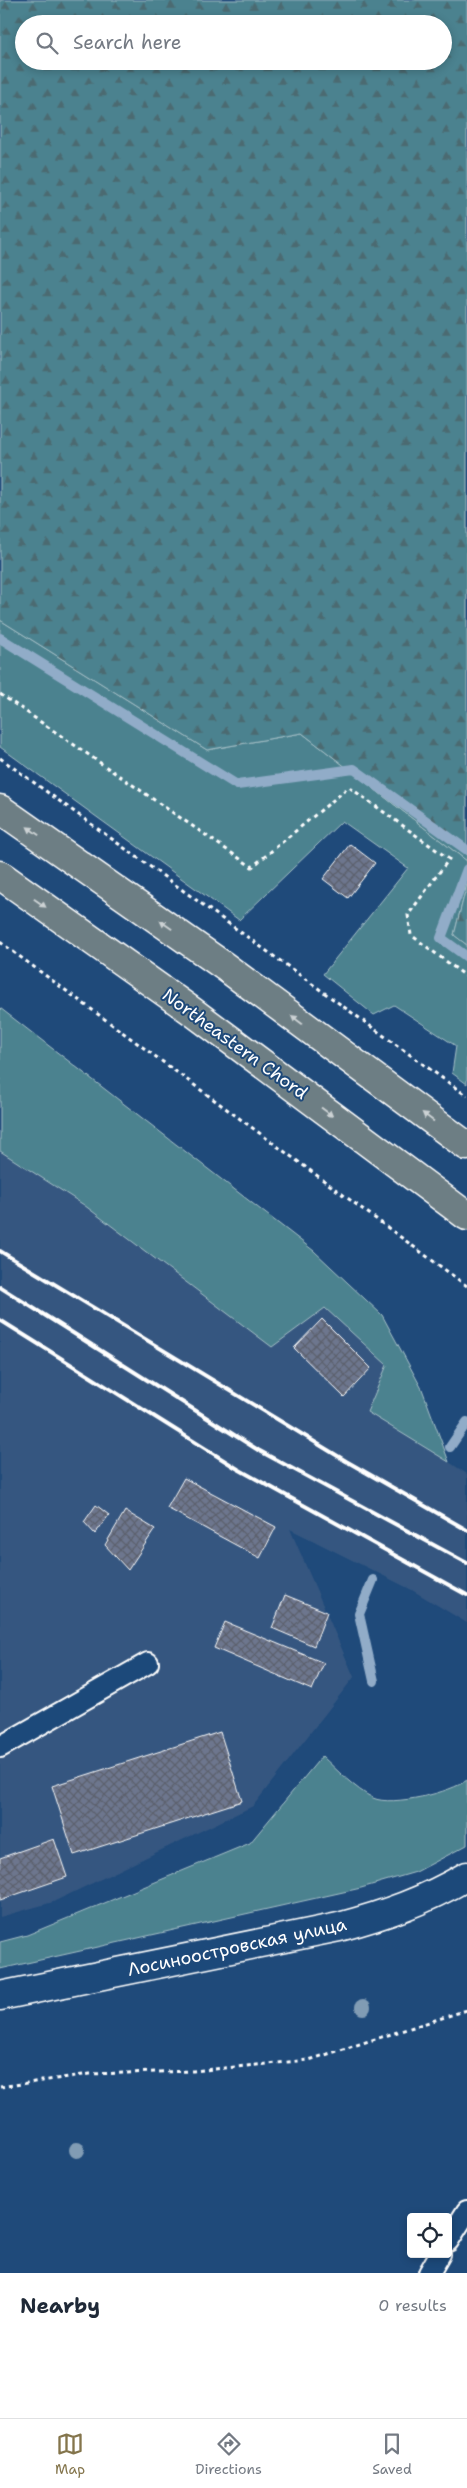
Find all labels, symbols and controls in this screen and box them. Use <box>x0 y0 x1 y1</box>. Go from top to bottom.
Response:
search box <box>15 15 452 70</box>
icon: search <box>33 29 61 57</box>
text: Search here <box>73 30 182 55</box>
one-way arrow <box>26 826 39 836</box>
one-way arrow <box>33 898 47 908</box>
one-way arrow <box>159 920 172 930</box>
street label: Northeastern Chord <box>157 983 313 1105</box>
one-way arrow <box>290 1015 304 1025</box>
one-way arrow <box>320 1107 334 1117</box>
one-way arrow <box>421 1112 435 1122</box>
street label: Лосиноостровская улица <box>125 1912 349 1982</box>
map controls <box>407 2213 452 2258</box>
button: locate <box>407 2213 452 2258</box>
text: Nearby <box>20 2292 100 2320</box>
text: 0 results <box>378 2295 447 2316</box>
tab: Map <box>55 2430 85 2478</box>
tab: Directions <box>195 2430 262 2478</box>
tab: Saved <box>372 2430 412 2478</box>

